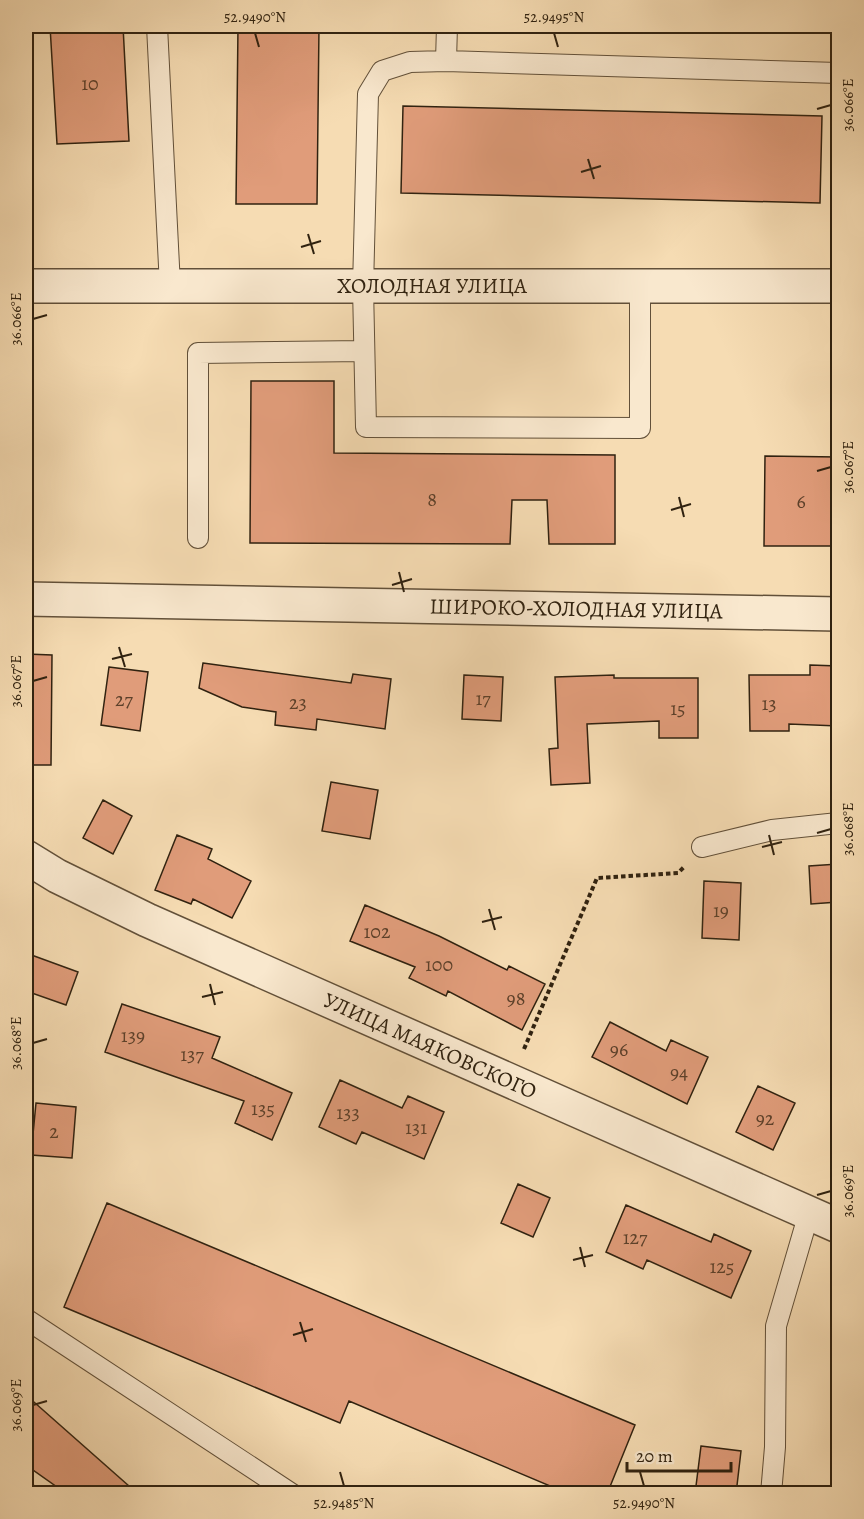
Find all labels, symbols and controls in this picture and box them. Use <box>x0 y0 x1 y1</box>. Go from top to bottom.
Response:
text: 52.9490°N <box>224 7 286 27</box>
text: 52.9495°N <box>524 7 584 27</box>
house number: 10 <box>81 70 99 97</box>
text: 36.066°E <box>838 79 858 132</box>
street label: ХОЛОДНАЯ УЛИЦА <box>337 271 528 301</box>
text: 36.066°E <box>6 293 26 346</box>
text: 36.067°E <box>838 441 858 493</box>
house number: 8 <box>427 486 437 513</box>
house number: 6 <box>796 488 806 515</box>
street label: ШИРОКО-ХОЛОДНАЯ УЛИЦА <box>429 591 724 627</box>
text: 36.067°E <box>6 655 26 707</box>
house number: 17 <box>475 685 491 712</box>
house number: 27 <box>115 686 134 713</box>
house number: 23 <box>289 689 307 716</box>
house number: 13 <box>761 690 777 717</box>
house number: 15 <box>670 695 686 722</box>
text: 36.068°E <box>838 802 858 856</box>
house number: 19 <box>713 897 729 924</box>
house number: 102 <box>364 918 391 945</box>
house number: 100 <box>425 951 453 978</box>
street label: УЛИЦА МАЯКОВСКОГО <box>319 985 541 1107</box>
house number: 98 <box>507 985 525 1012</box>
text: 36.068°E <box>6 1016 26 1070</box>
house number: 139 <box>121 1022 145 1049</box>
house number: 96 <box>610 1036 628 1063</box>
house number: 137 <box>180 1041 204 1068</box>
house number: 94 <box>670 1059 688 1086</box>
house number: 135 <box>251 1095 275 1122</box>
house number: 133 <box>336 1099 360 1126</box>
house number: 92 <box>756 1105 775 1132</box>
house number: 131 <box>405 1114 427 1141</box>
house number: 2 <box>49 1118 59 1145</box>
text: 36.069°E <box>838 1165 858 1217</box>
house number: 127 <box>623 1224 648 1251</box>
house number: 125 <box>710 1253 734 1280</box>
text: 36.069°E <box>6 1379 26 1431</box>
scale bar <box>627 1435 730 1473</box>
text: 20 m <box>636 1444 673 1468</box>
text: 52.9485°N <box>314 1493 375 1513</box>
text: 52.9490°N <box>613 1493 675 1513</box>

